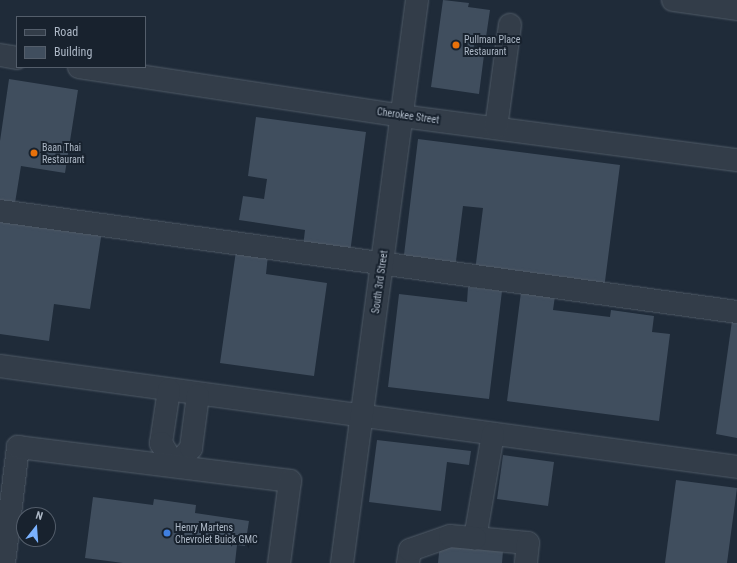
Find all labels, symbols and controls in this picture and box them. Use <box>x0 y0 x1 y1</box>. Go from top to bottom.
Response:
legend <box>16 16 146 68</box>
text: Road <box>54 25 78 39</box>
place label: Pullman Place Restaurant <box>464 33 520 56</box>
marker: Pullman Place Restaurant <box>451 40 461 50</box>
text: Building <box>54 45 92 59</box>
street label: Cherokee Street <box>376 106 440 126</box>
place label: Baan Thai Restaurant <box>42 141 85 164</box>
marker: Baan Thai Restaurant <box>29 148 39 158</box>
street label: South 3rd Street <box>370 250 390 314</box>
north arrow <box>16 507 56 547</box>
text: N <box>34 509 44 523</box>
place label: Henry Martens Chevrolet Buick GMC <box>175 521 258 544</box>
marker: Henry Martens Chevrolet Buick GMC <box>162 528 172 538</box>

